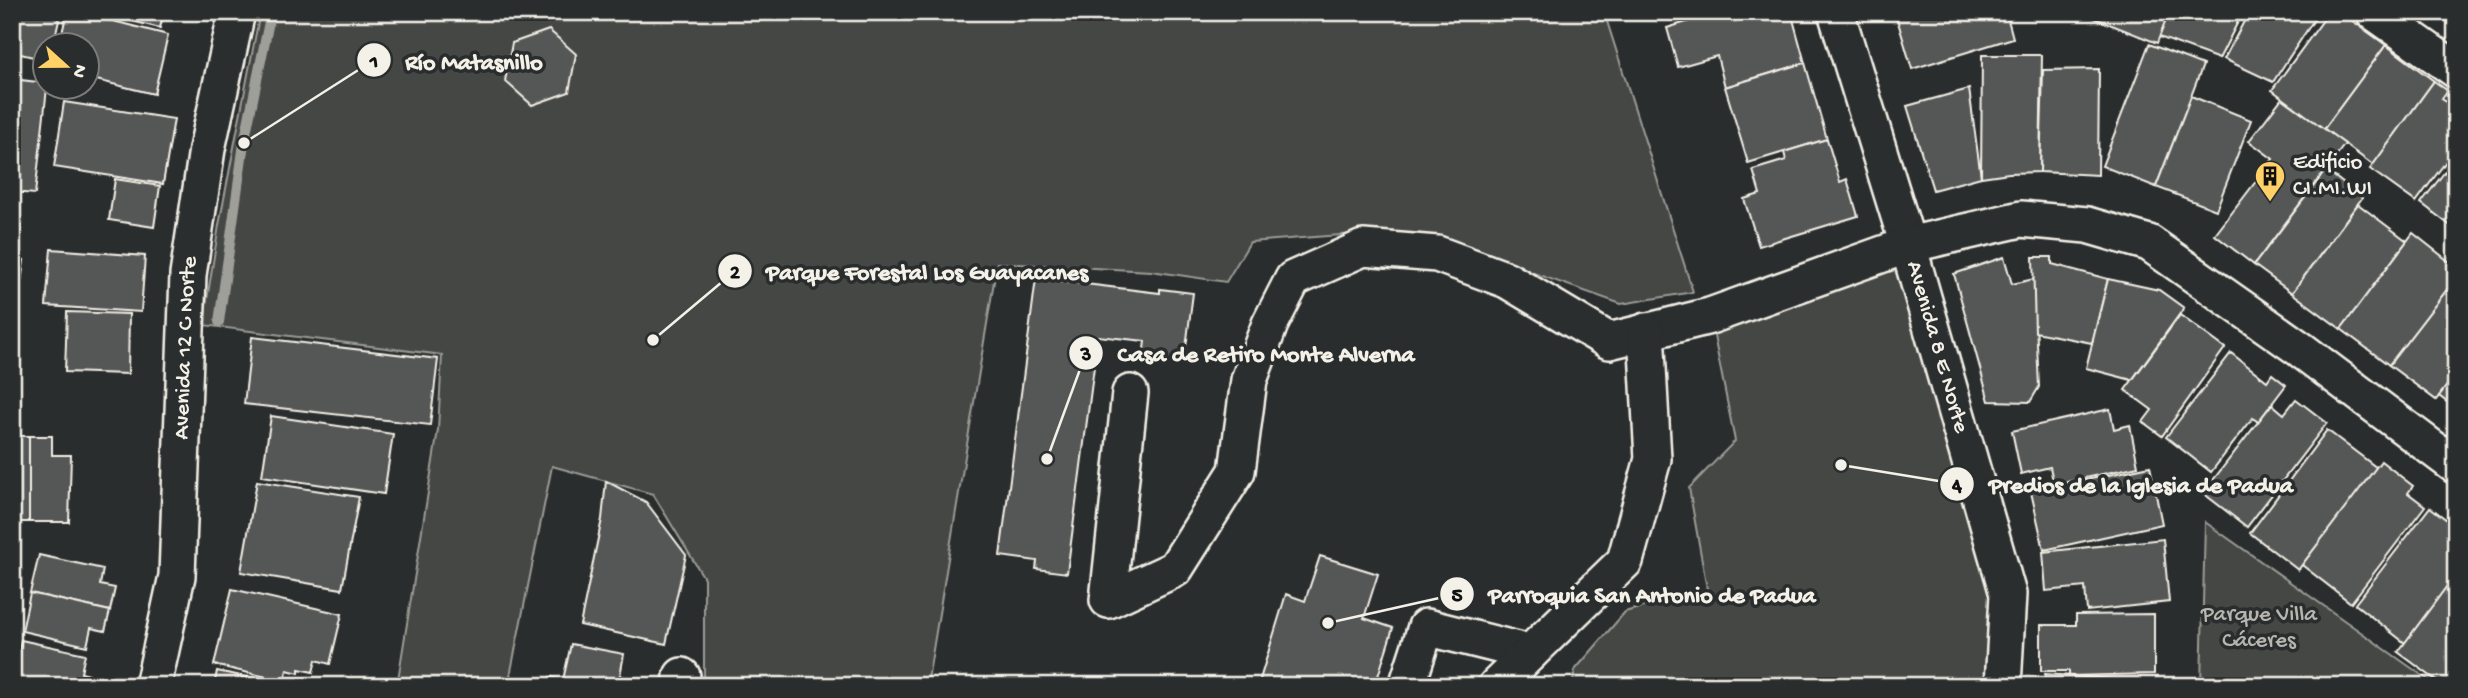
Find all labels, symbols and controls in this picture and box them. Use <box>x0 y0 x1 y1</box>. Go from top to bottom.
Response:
north arrow <box>32 32 102 102</box>
callout: Río Matasnillo <box>356 38 557 83</box>
text: Río Matasnillo <box>404 50 543 79</box>
text: 1 <box>369 51 378 76</box>
text: N <box>66 61 92 81</box>
place label: Edificio CI.MI.WI <box>2293 150 2372 203</box>
building icon: Edificio CI.MI.WI <box>2253 159 2287 203</box>
callout: Parque Forestal Los Guayacanes <box>717 248 1102 293</box>
street label: Avenida 12 C Norte <box>168 253 204 440</box>
street label: Avenida 8 E Norte <box>1900 258 1975 437</box>
text: Parque Forestal Los Guayacanes <box>764 260 1089 289</box>
text: 2 <box>730 262 741 287</box>
callout: Casa de Retiro Monte Alverna <box>1069 331 1429 376</box>
text: Casa de Retiro Monte Alverna <box>1118 342 1416 371</box>
text: 3 <box>1080 344 1092 369</box>
callout: Predios de la Iglesia de Padua <box>1940 461 2307 506</box>
text: Predios de la Iglesia de Padua <box>1987 473 2295 502</box>
text: 4 <box>1951 475 1963 500</box>
callout: Parroquia San Antonio de Padua <box>1440 571 1830 616</box>
text: Parroquia San Antonio de Padua <box>1486 583 1817 612</box>
text: 5 <box>1451 585 1463 610</box>
park label: Parque Villa Cáceres <box>2200 602 2318 655</box>

